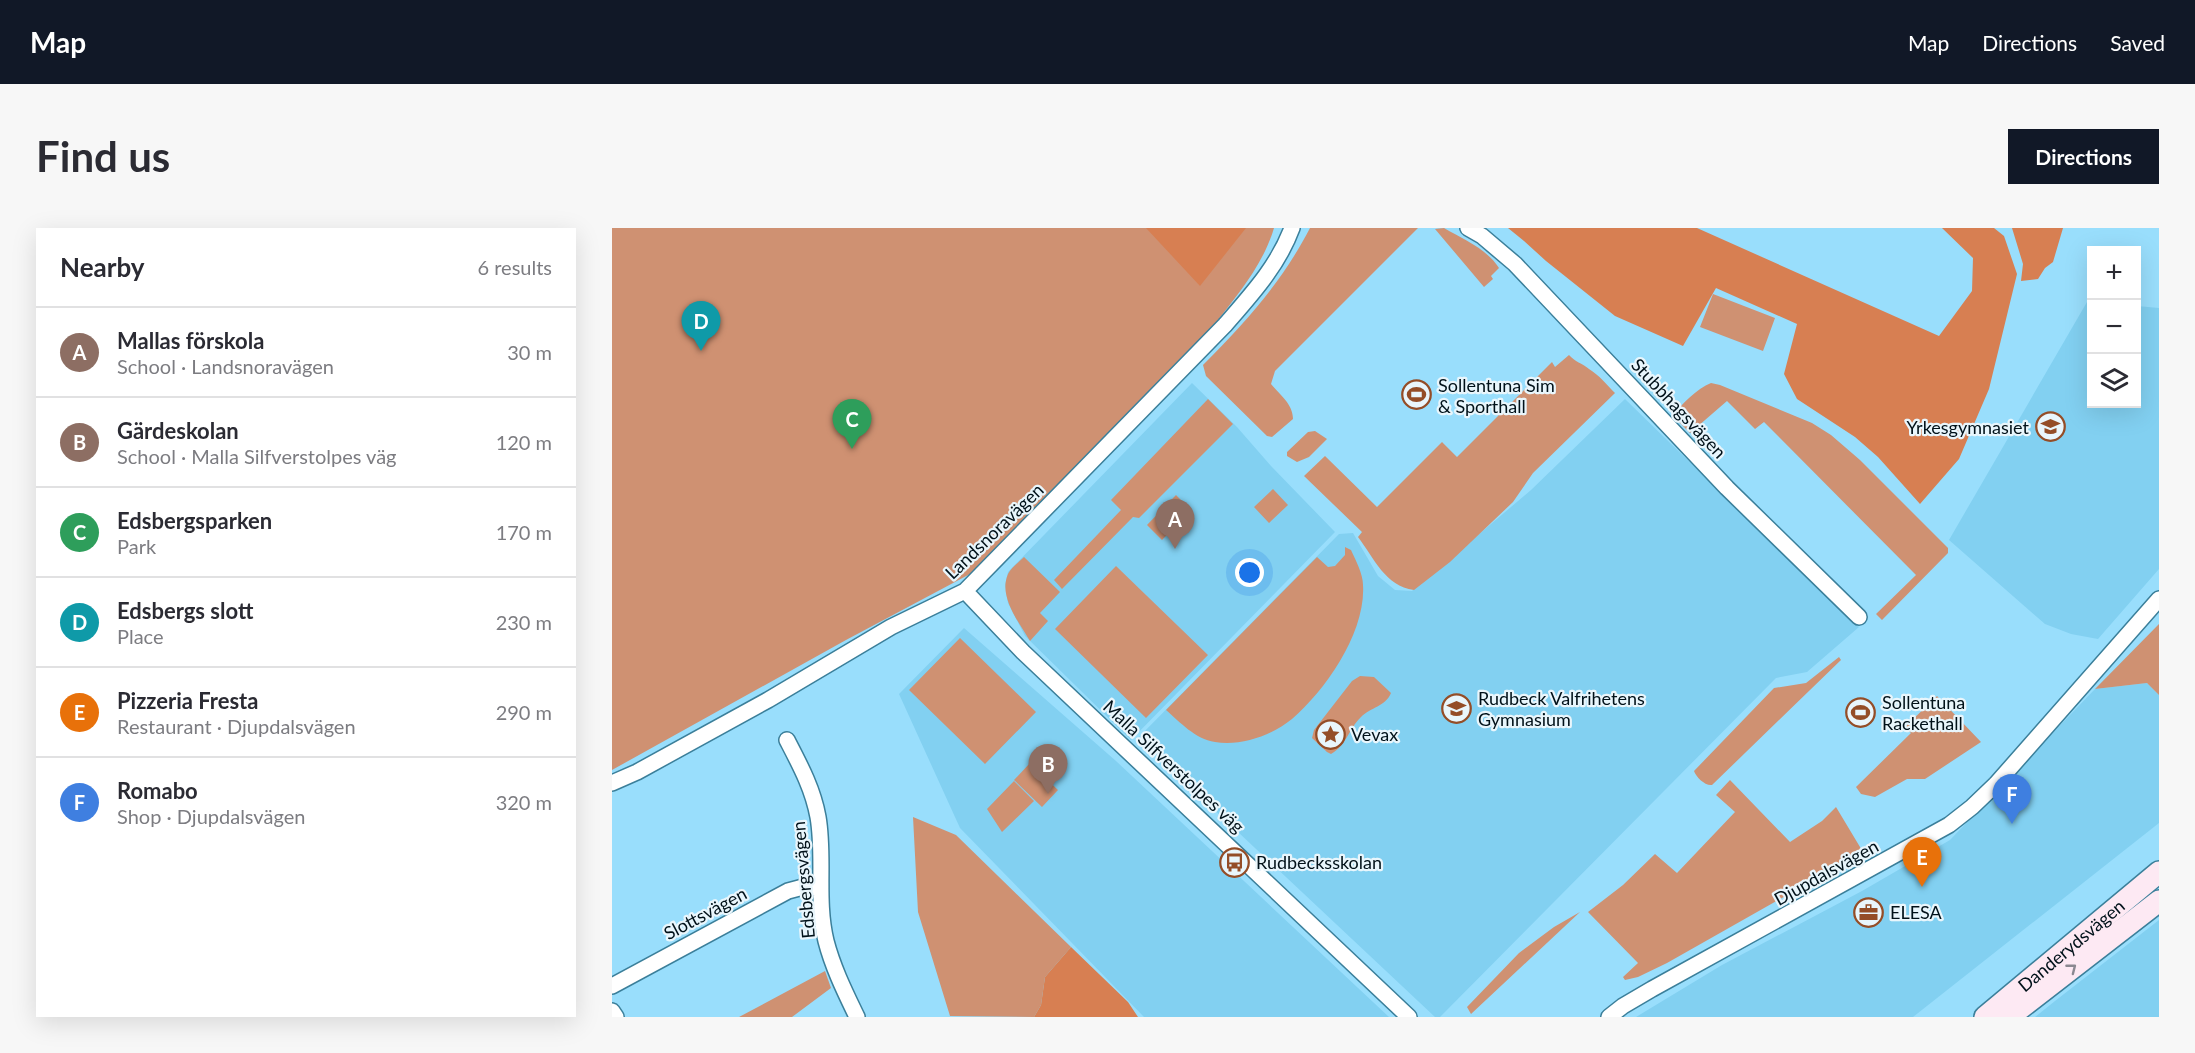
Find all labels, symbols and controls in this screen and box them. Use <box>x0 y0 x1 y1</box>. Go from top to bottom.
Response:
text: Map <box>30 25 86 59</box>
text: Map <box>1908 30 1949 55</box>
text: Directions <box>1982 30 2077 55</box>
text: Saved <box>2110 30 2165 55</box>
button: Directions <box>2008 129 2159 184</box>
text: Find us <box>36 131 170 181</box>
map controls <box>2087 246 2141 408</box>
button: + <box>2087 246 2141 300</box>
text: Nearby <box>60 251 145 283</box>
text: 6 results <box>477 255 552 279</box>
button: − <box>2087 300 2141 354</box>
pin: D <box>682 302 721 351</box>
text: Mallas förskola <box>117 327 264 354</box>
text: A <box>73 340 86 364</box>
text: 30 m <box>507 340 552 364</box>
street label: Stubbhagsvägen <box>1627 353 1731 463</box>
text: School · Landsnoravägen <box>117 354 334 378</box>
button: layers <box>2087 354 2141 408</box>
place label: Sollentuna Sim & Sporthall <box>1438 374 1555 417</box>
sports icon: Sollentuna Sim & Sporthall <box>1401 379 1433 411</box>
pin: C <box>832 400 872 449</box>
school or university icon: Yrkesgymnasiet <box>2034 411 2066 443</box>
place label: Yrkesgymnasiet <box>1906 416 2030 438</box>
text: Gärdeskolan <box>117 417 239 444</box>
text: B <box>73 430 86 454</box>
text: 120 m <box>496 430 552 454</box>
text: School · Malla Silfverstolpes väg <box>117 444 397 468</box>
street label: Landsnoravägen <box>940 479 1048 583</box>
pin: A <box>1156 500 1194 549</box>
text: Edsbergsparken <box>117 507 272 534</box>
text: C <box>73 520 86 544</box>
text: 170 m <box>496 520 552 544</box>
text: Park <box>117 534 156 558</box>
your location <box>1235 558 1264 587</box>
text: Edsbergs slott <box>117 597 253 624</box>
text: D <box>72 610 87 634</box>
text: 230 m <box>496 610 552 634</box>
text: Place <box>117 624 164 648</box>
text: Pizzeria Fresta <box>117 687 258 714</box>
place label: Rudbeck Valfrihetens Gymnasium <box>1478 687 1645 730</box>
place label: Sollentuna Rackethall <box>1882 691 1965 734</box>
school or university icon: Rudbeck Valfrihetens Gymnasium <box>1441 692 1473 724</box>
street label: Malla Silfverstolpes väg <box>1099 695 1249 837</box>
sports icon: Sollentuna Rackethall <box>1845 696 1877 728</box>
text: E <box>74 700 85 724</box>
text: 290 m <box>496 700 552 724</box>
text: Restaurant · Djupdalsvägen <box>117 714 356 738</box>
place icon: Vevax <box>1314 718 1346 750</box>
place label: Vevax <box>1351 723 1398 745</box>
pin: B <box>1028 744 1068 794</box>
pin: F <box>1992 774 2032 824</box>
text: Romabo <box>117 777 198 804</box>
text: F <box>74 790 85 814</box>
text: 320 m <box>496 790 552 814</box>
text: Shop · Djupdalsvägen <box>117 804 305 828</box>
street label: Edsbergsvägen <box>787 820 819 940</box>
street label: Djupdalsvägen <box>1770 834 1882 910</box>
pin: E <box>1902 838 1942 887</box>
bus stop icon: Rudbecksskolan <box>1219 846 1251 878</box>
place label: Rudbecksskolan <box>1256 851 1382 873</box>
street label: Slottsvägen <box>660 882 750 944</box>
street label: Danderydsvägen <box>2013 895 2129 996</box>
office icon: ELESA <box>1853 896 1885 928</box>
place label: ELESA <box>1890 901 1943 923</box>
one-way arrow <box>2065 964 2076 975</box>

